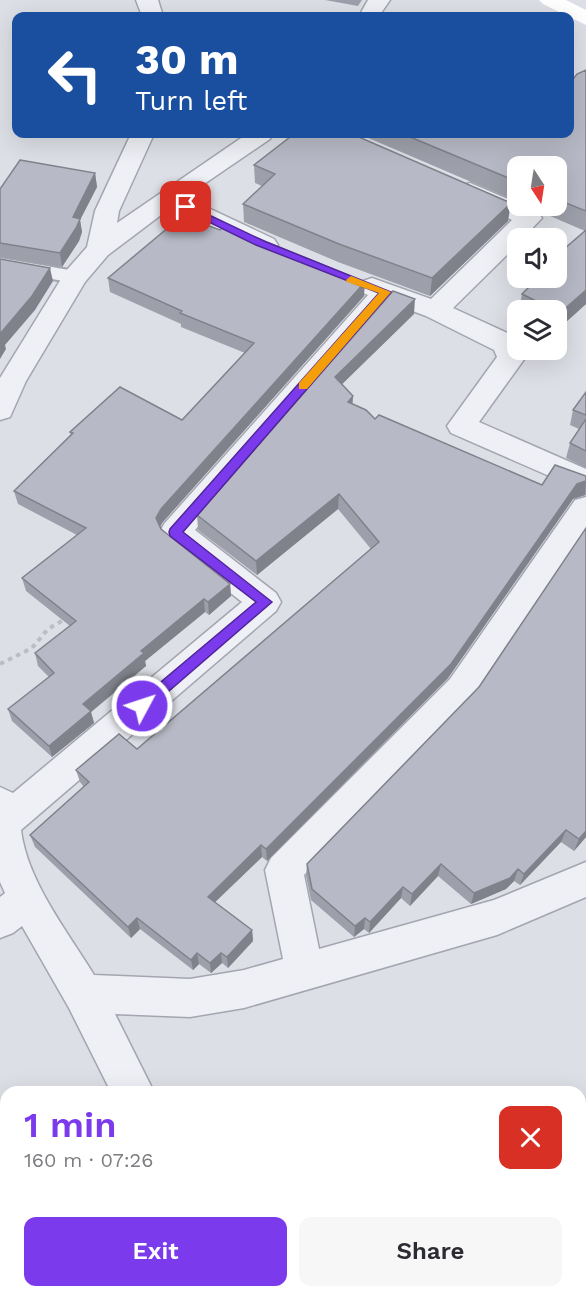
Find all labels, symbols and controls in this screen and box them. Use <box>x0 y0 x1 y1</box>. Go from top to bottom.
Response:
text: 30 m <box>135 35 239 84</box>
icon: left <box>36 36 114 114</box>
text: Turn left <box>135 85 247 117</box>
north arrow <box>507 156 567 216</box>
map controls <box>507 156 567 360</box>
pin <box>160 181 211 232</box>
icon: arrive <box>169 190 202 223</box>
button: sound <box>507 228 567 288</box>
button: layers <box>507 300 567 360</box>
position arrow <box>110 674 174 738</box>
text: 1 min <box>24 1104 116 1146</box>
button: close <box>499 1106 562 1169</box>
text: 160 m · 07:26 <box>24 1148 153 1172</box>
button: Exit <box>24 1217 287 1286</box>
button: Share <box>299 1217 562 1286</box>

